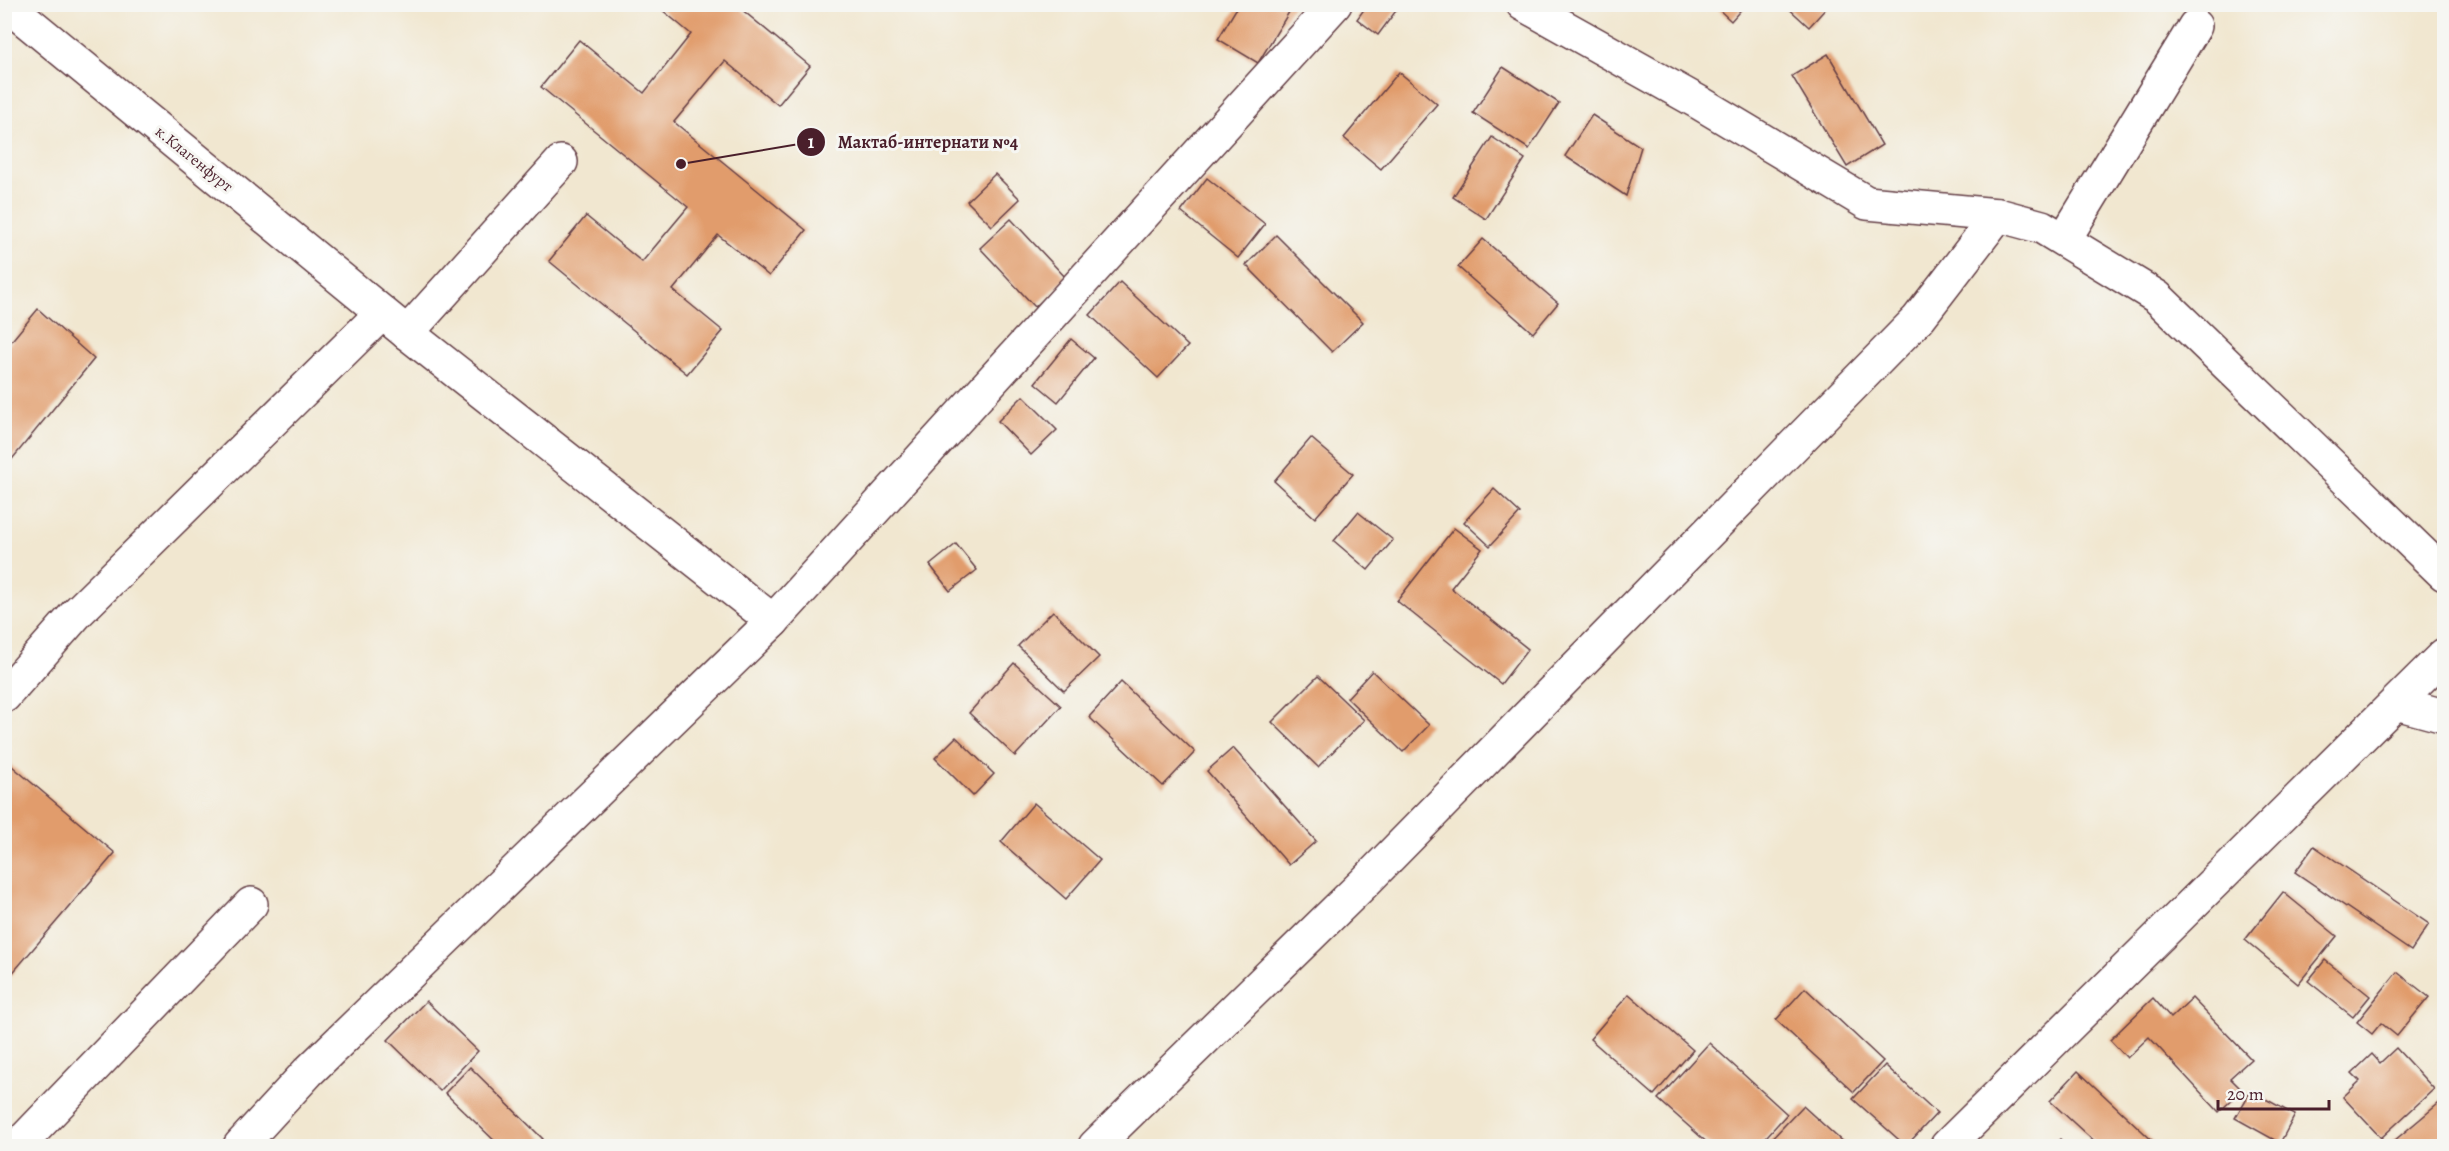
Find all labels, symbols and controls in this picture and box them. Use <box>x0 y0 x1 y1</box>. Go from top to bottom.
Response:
street label: к.Клагенфурт <box>150 121 238 197</box>
callout: Мактаб-интернати №4 <box>796 124 1030 160</box>
text: 1 <box>808 130 815 154</box>
text: Мактаб-интернати №4 <box>838 130 1019 154</box>
scale bar <box>2218 1073 2329 1111</box>
text: 20 m <box>2227 1082 2264 1106</box>

